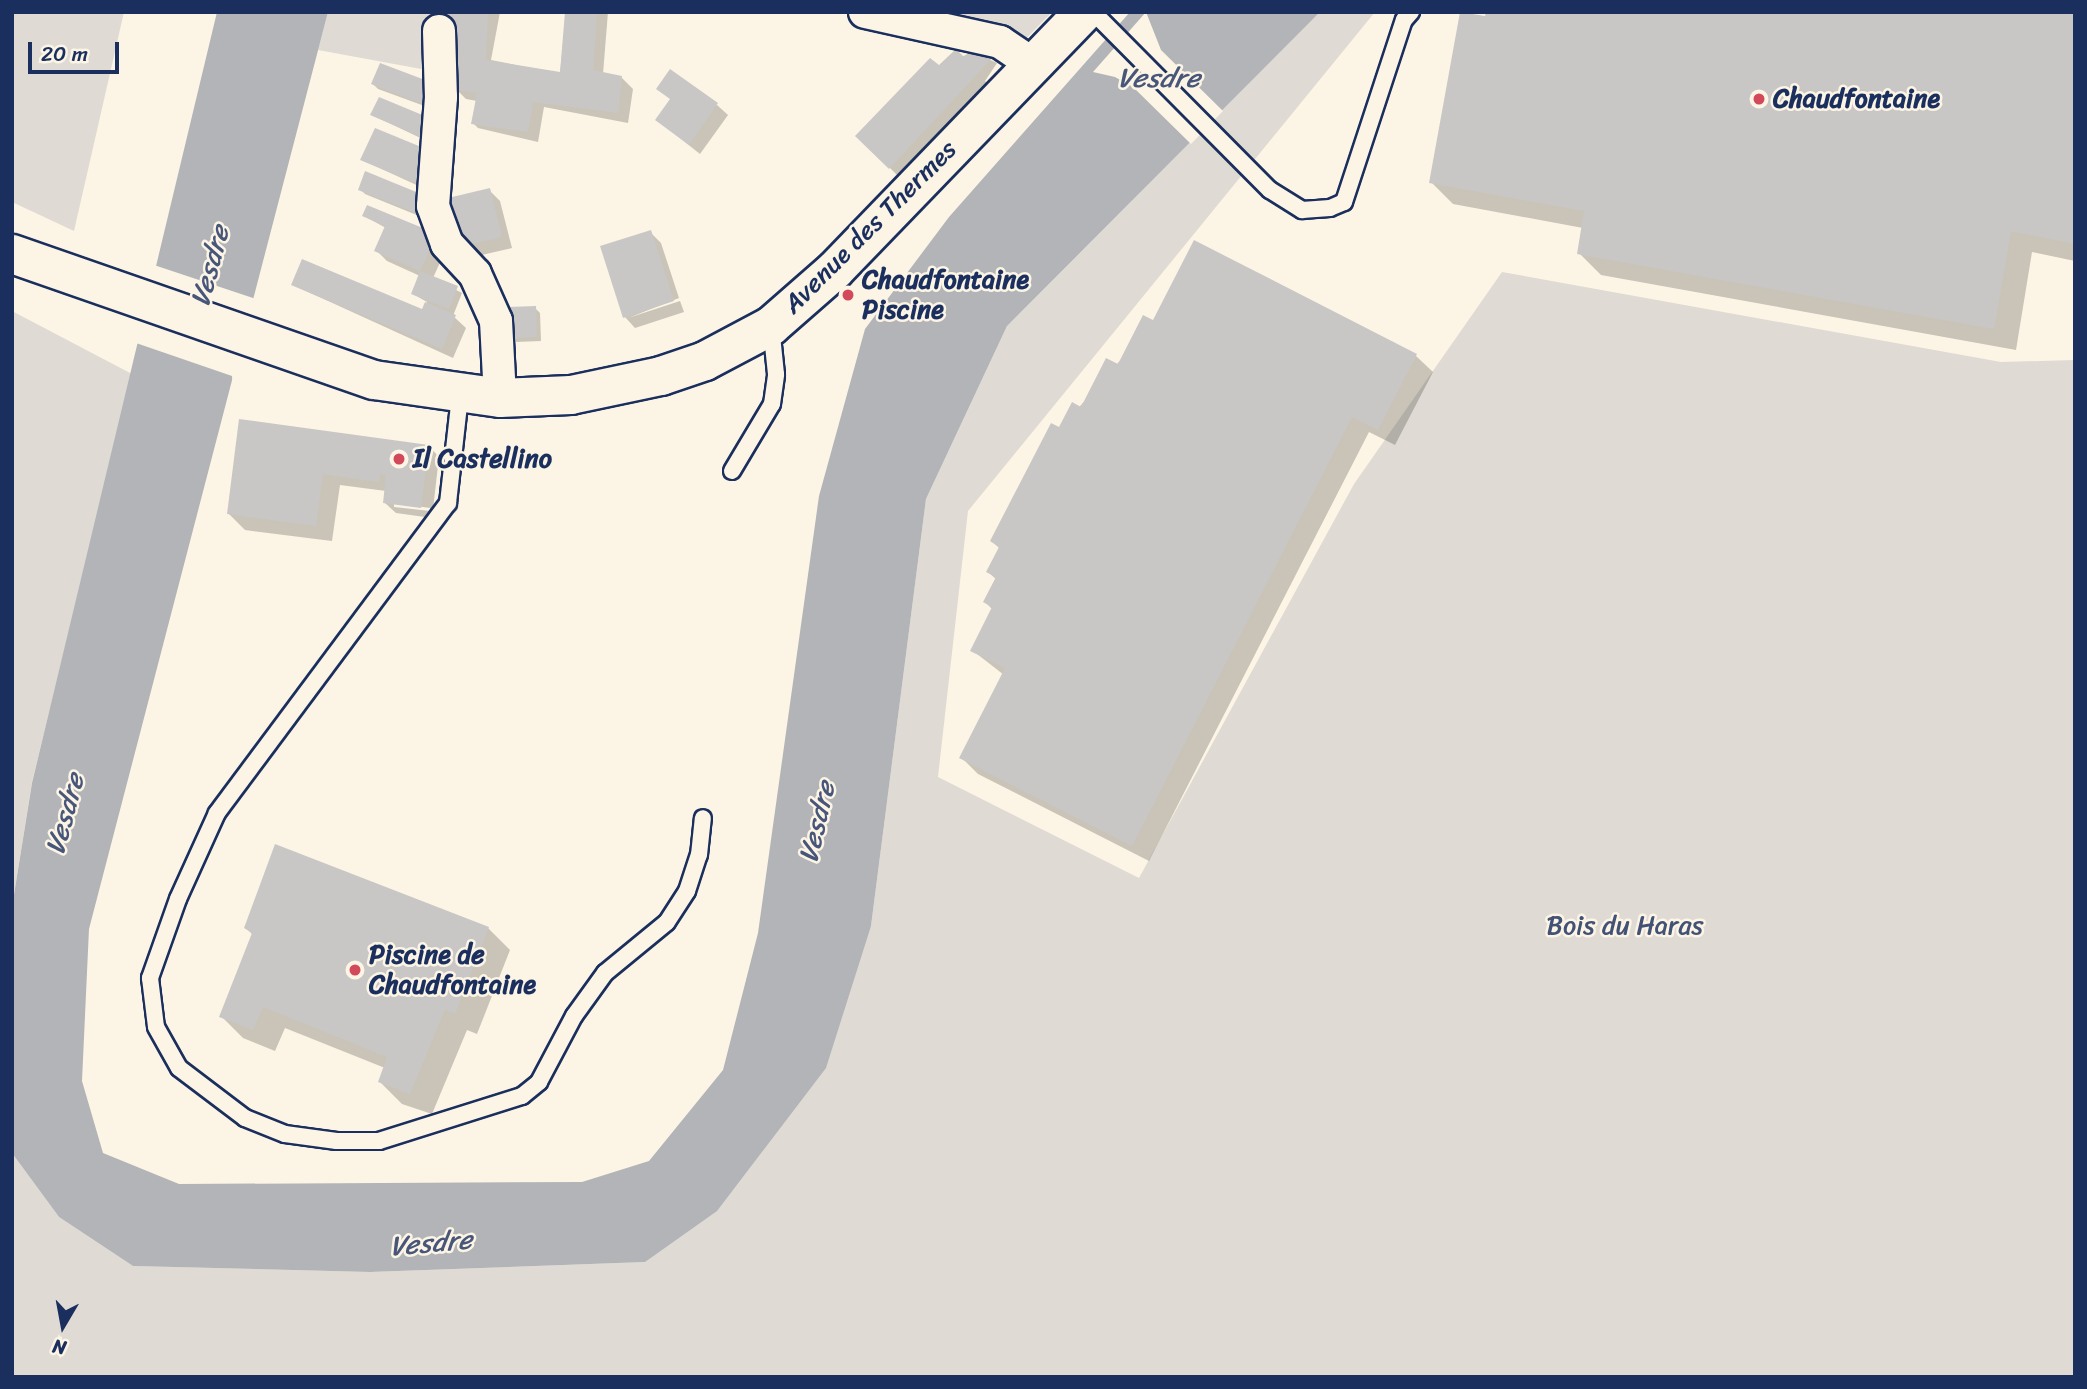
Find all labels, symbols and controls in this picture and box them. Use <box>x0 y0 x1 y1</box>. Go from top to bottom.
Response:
scale bar <box>32 28 122 72</box>
text: 20 m <box>41 35 88 73</box>
water label: Vesdre <box>1118 61 1200 95</box>
place label: Chaudfontaine <box>1773 83 1940 115</box>
marker: Chaudfontaine <box>1751 91 1767 107</box>
street label: Avenue des Thermes <box>777 134 963 320</box>
water label: Vesdre <box>183 222 237 310</box>
place label: Chaudfontaine Piscine <box>862 264 1029 326</box>
marker: Chaudfontaine Piscine <box>840 287 856 303</box>
place label: Il Castellino <box>413 443 553 475</box>
marker: Il Castellino <box>391 451 407 467</box>
water label: Vesdre <box>38 770 92 858</box>
water label: Vesdre <box>791 778 843 866</box>
park label: Bois du Haras <box>1546 910 1704 942</box>
place label: Piscine de Chaudfontaine <box>369 939 536 1000</box>
marker: Piscine de Chaudfontaine <box>347 962 363 978</box>
water label: Vesdre <box>389 1223 473 1263</box>
north arrow <box>28 1291 98 1361</box>
text: N <box>50 1330 69 1365</box>

